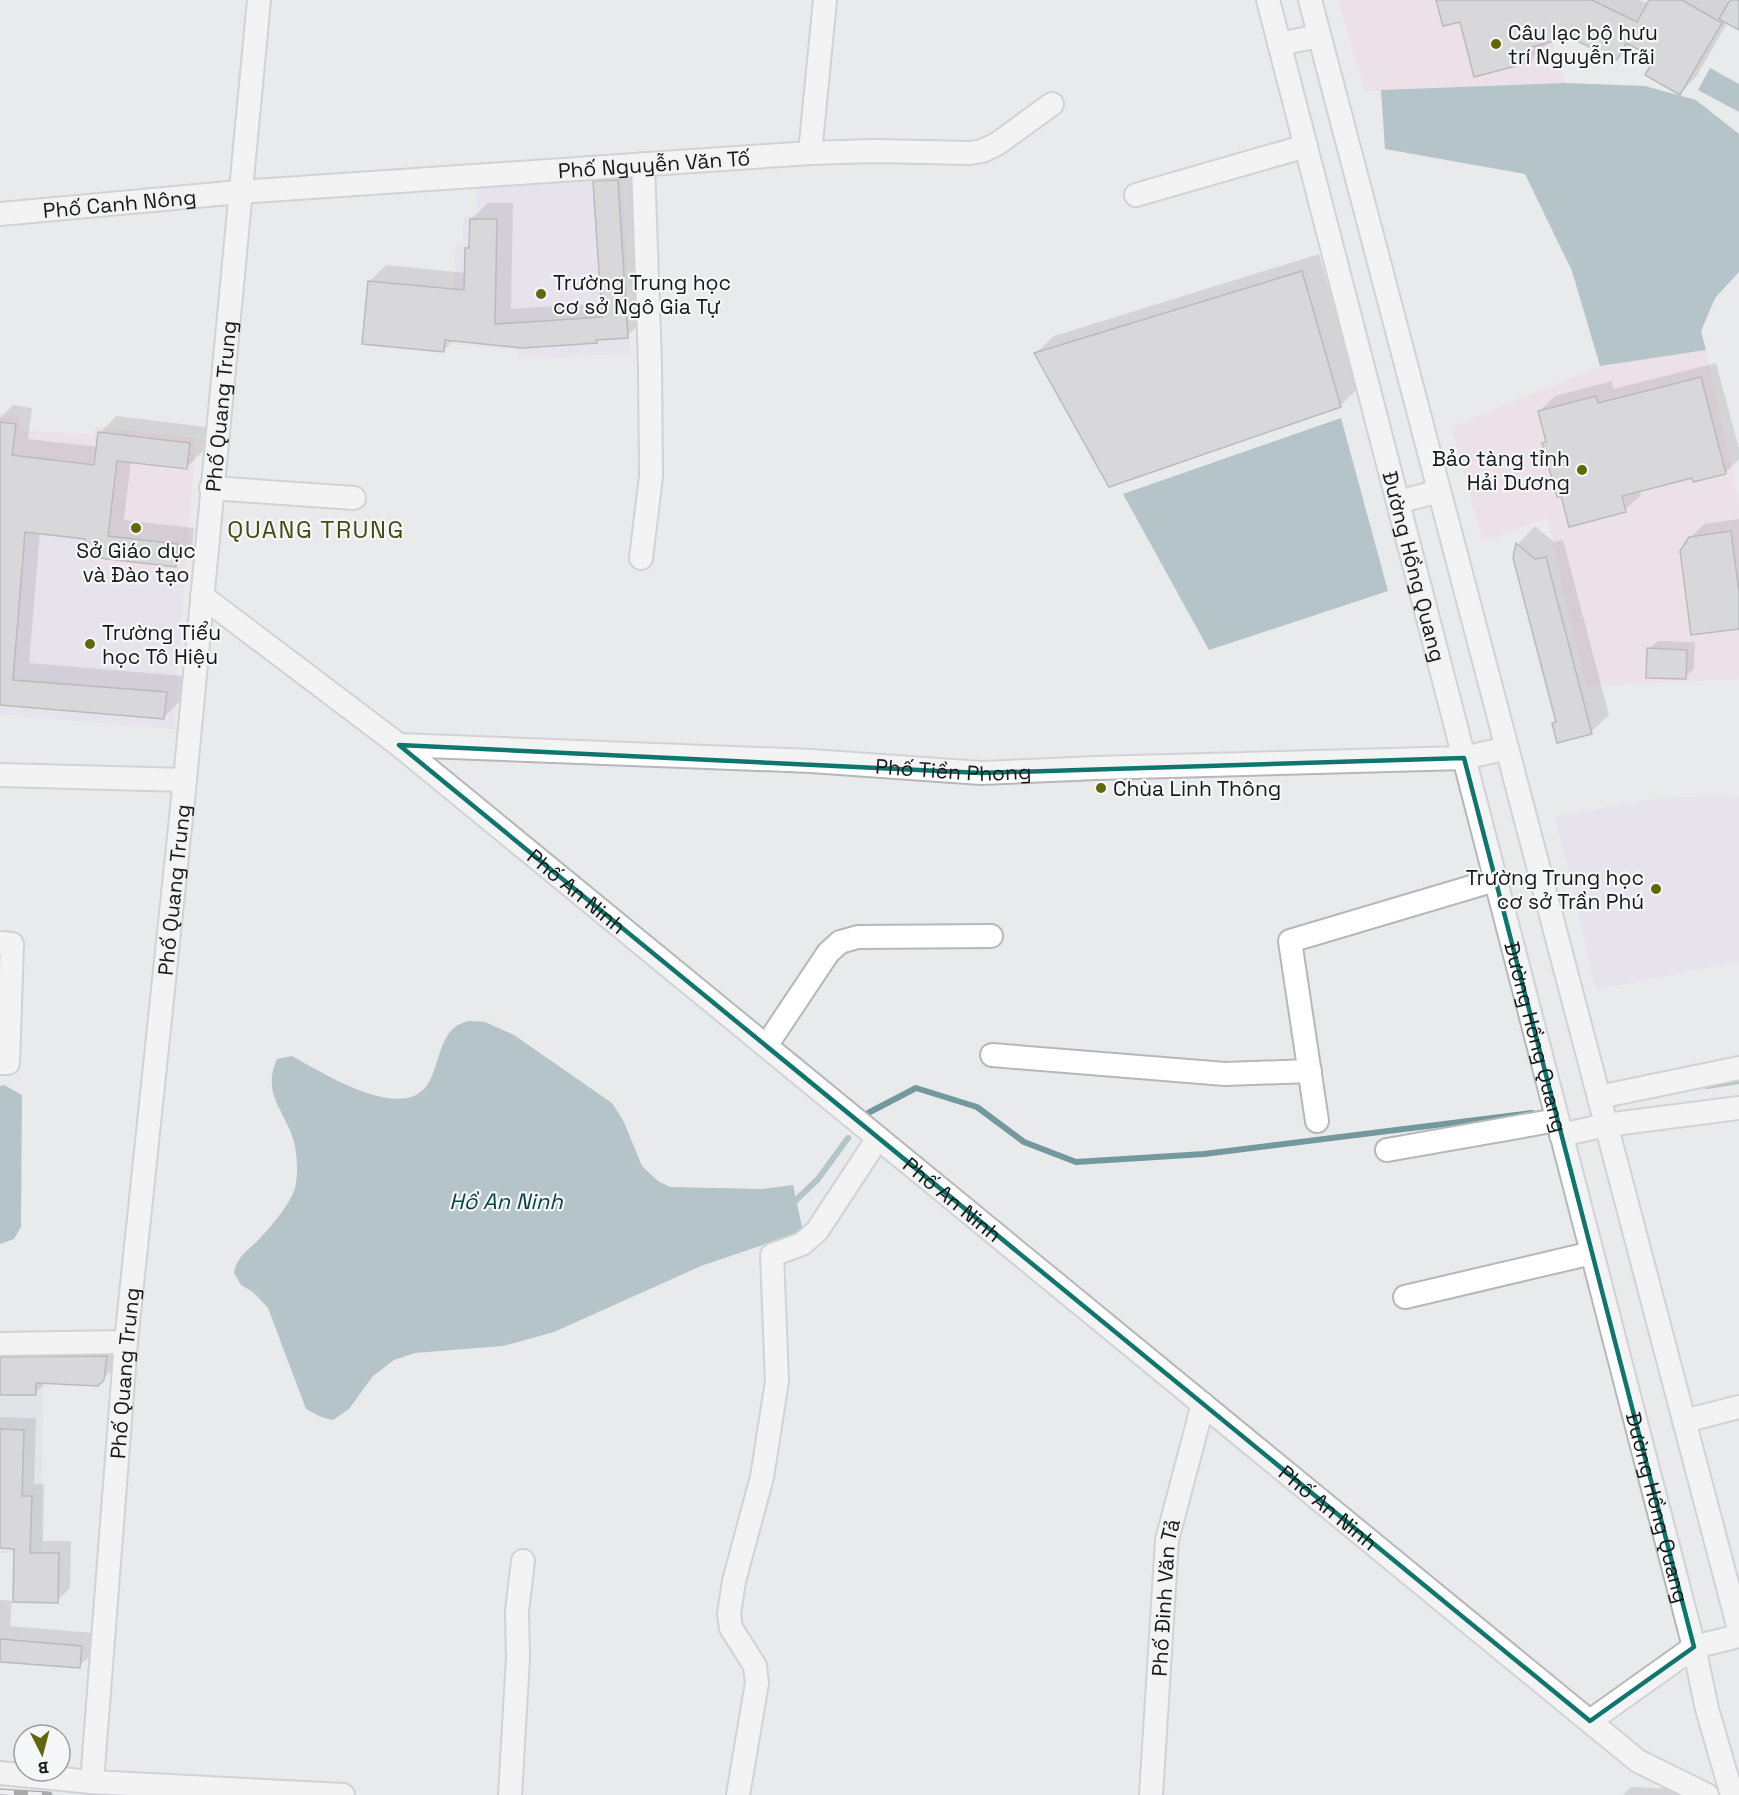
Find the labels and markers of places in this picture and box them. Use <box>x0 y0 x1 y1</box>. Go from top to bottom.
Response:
place label: Câu lạc bộ hưu trí Nguyễn Trãi <box>1508 19 1658 70</box>
marker: Câu lạc bộ hưu trí Nguyễn Trãi <box>1489 37 1503 51</box>
place label: Trường Trung học cơ sở Ngô Gia Tự <box>553 269 731 320</box>
marker: Trường Trung học cơ sở Ngô Gia Tự <box>534 287 548 301</box>
place label: Bảo tàng tỉnh Hải Dương <box>1432 445 1570 496</box>
marker: Bảo tàng tỉnh Hải Dương <box>1575 463 1589 477</box>
marker: Sở Giáo dục và Đào tạo <box>129 521 143 535</box>
place label: Sở Giáo dục và Đào tạo <box>76 537 196 588</box>
place label: Trường Tiểu học Tô Hiệu <box>102 619 221 670</box>
marker: Trường Tiểu học Tô Hiệu <box>83 637 97 651</box>
place label: Chùa Linh Thông <box>1113 775 1281 802</box>
marker: Chùa Linh Thông <box>1094 781 1108 795</box>
place label: Trường Trung học cơ sở Trần Phú <box>1466 864 1644 915</box>
marker: Trường Trung học cơ sở Trần Phú <box>1649 882 1663 896</box>

